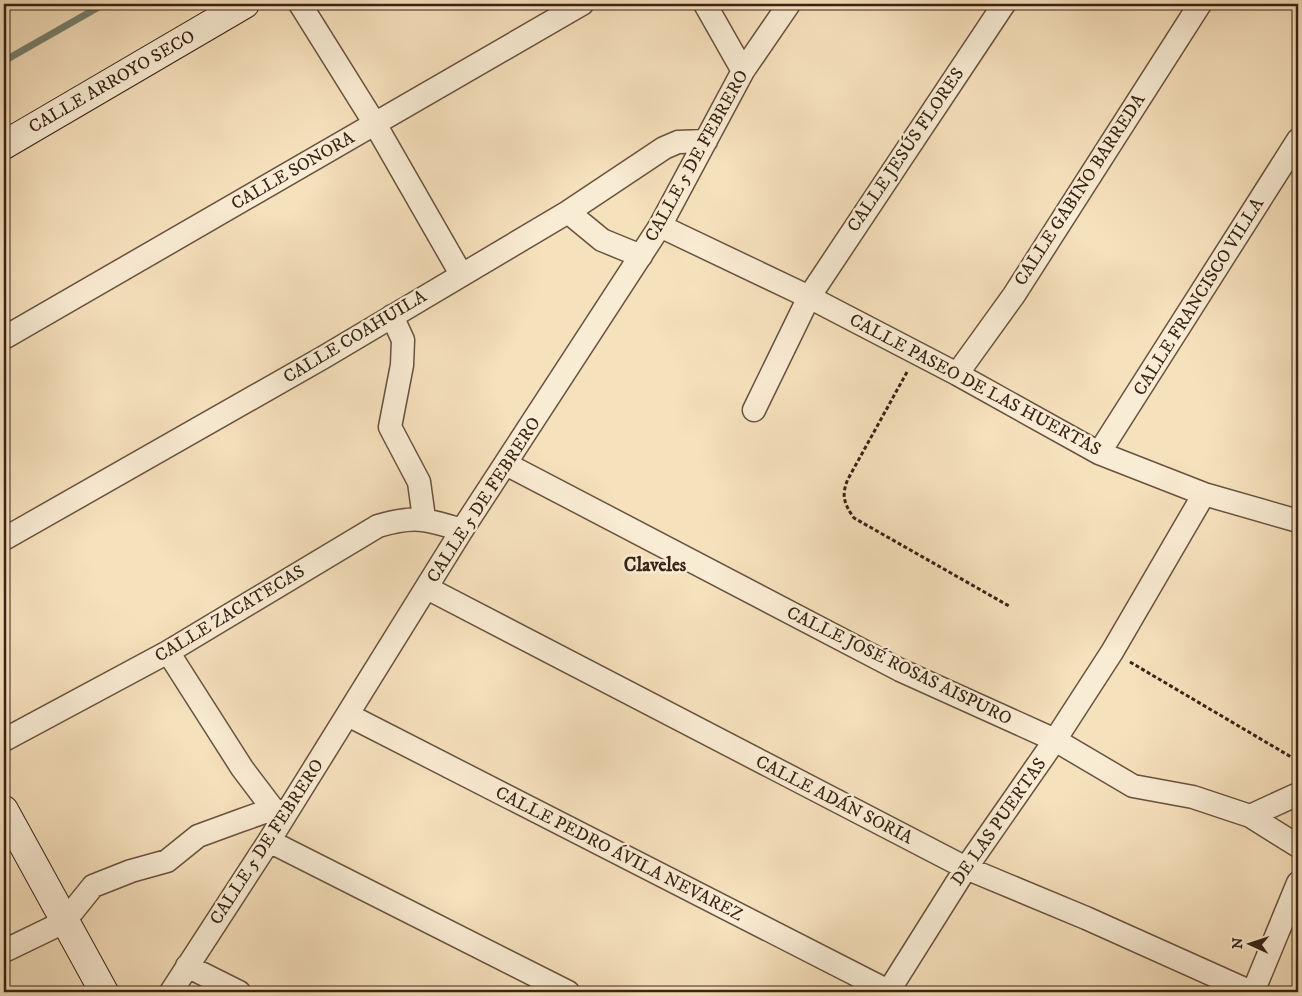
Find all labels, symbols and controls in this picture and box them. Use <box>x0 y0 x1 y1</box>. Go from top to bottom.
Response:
street label: CALLE ARROYO SECO <box>25 25 199 139</box>
street label: CALLE JESÚS FLORES <box>842 63 969 236</box>
street label: CALLE 5 DE FEBRERO <box>641 66 753 246</box>
street label: CALLE GABINO BARREDA <box>1010 90 1151 290</box>
street label: CALLE SONORA <box>228 127 359 215</box>
street label: CALLE FRANCISCO VILLA <box>1129 194 1269 400</box>
street label: CALLE COAHUILA <box>279 285 431 388</box>
street label: CALLE PASEO DE LAS HUERTAS <box>845 309 1105 461</box>
street label: CALLE 5 DE FEBRERO <box>422 413 546 587</box>
district label: Claveles <box>624 554 687 577</box>
street label: CALLE ZACATECAS <box>151 561 309 667</box>
street label: CALLE JOSÉ ROSAS AISPURO <box>783 602 1015 730</box>
street label: CALLE ADÁN SORIA <box>752 750 917 849</box>
street label: DE LAS PUERTAS <box>947 754 1051 890</box>
street label: CALLE 5 DE FEBRERO <box>205 755 329 929</box>
street label: CALLE PEDRO ÁVILA NEVAREZ <box>491 781 747 926</box>
north arrow <box>1224 918 1274 968</box>
text: N <box>1229 937 1247 950</box>

